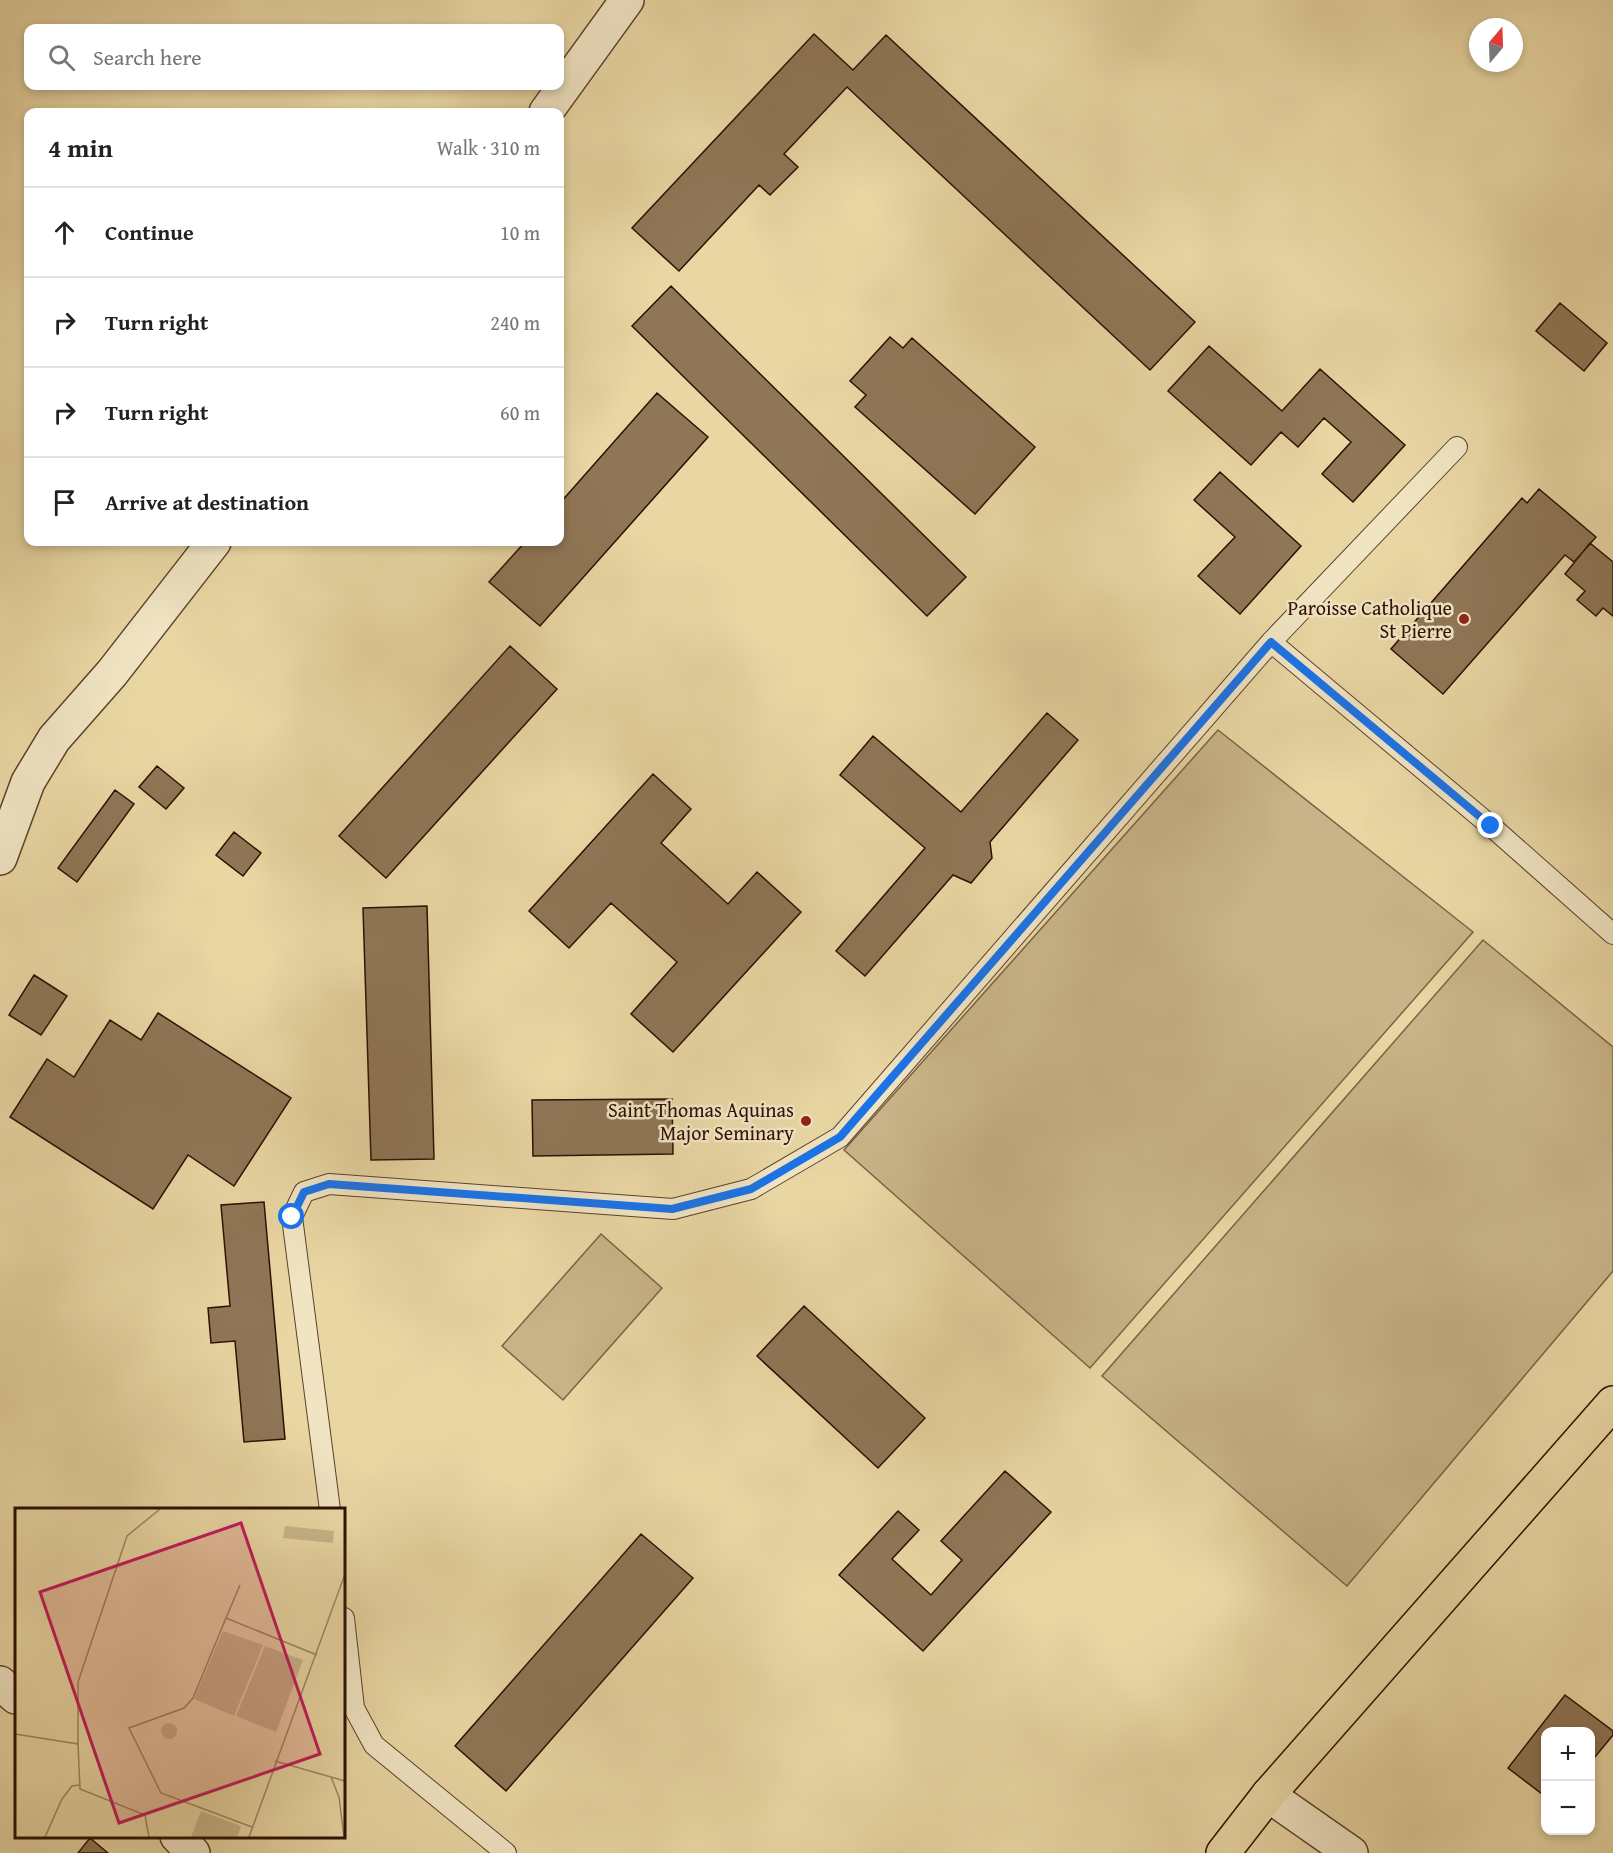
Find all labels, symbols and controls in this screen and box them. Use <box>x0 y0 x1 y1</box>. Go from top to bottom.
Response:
north arrow <box>1469 18 1523 72</box>
search box <box>24 24 564 90</box>
icon: search <box>45 41 78 74</box>
text: Search here <box>93 41 202 73</box>
text: 4 min <box>48 128 113 167</box>
text: Walk · 310 m <box>437 133 540 162</box>
icon: ahead <box>48 216 81 249</box>
text: Continue <box>105 216 194 248</box>
text: 10 m <box>500 218 540 247</box>
icon: right <box>48 306 81 339</box>
text: Turn right <box>105 306 208 338</box>
text: 240 m <box>490 308 540 337</box>
icon: right <box>48 396 81 429</box>
text: Turn right <box>105 396 208 428</box>
text: 60 m <box>500 398 540 427</box>
icon: arrive <box>48 486 81 519</box>
text: Arrive at destination <box>105 486 309 518</box>
place label: Paroisse Catholique St Pierre <box>1288 593 1452 645</box>
marker: Paroisse Catholique St Pierre <box>1457 612 1471 626</box>
route end <box>1477 812 1503 838</box>
place label: Saint Thomas Aquinas Major Seminary <box>608 1095 794 1147</box>
marker: Saint Thomas Aquinas Major Seminary <box>799 1114 813 1128</box>
route start <box>278 1203 304 1229</box>
inset map <box>15 1508 345 1838</box>
map controls <box>1541 1727 1595 1835</box>
button: + <box>1541 1727 1595 1781</box>
button: − <box>1541 1781 1595 1835</box>

